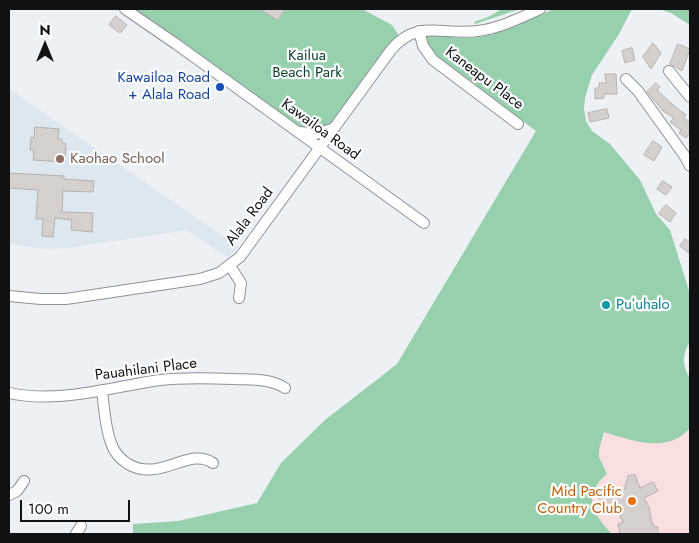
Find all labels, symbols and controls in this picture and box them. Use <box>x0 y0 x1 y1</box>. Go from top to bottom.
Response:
north arrow <box>20 20 70 70</box>
text: N <box>39 20 51 40</box>
street label: Kaneapu Place <box>441 44 527 114</box>
park label: Kailua Beach Park <box>272 47 342 82</box>
place label: Kawailoa Road + Alala Road <box>117 69 210 104</box>
marker: Kawailoa Road + Alala Road <box>214 81 226 93</box>
street label: Kawailoa Road <box>277 95 363 165</box>
place label: Kaohao School <box>70 150 165 168</box>
marker: Kaohao School <box>54 153 66 165</box>
street label: Alala Road <box>222 184 278 250</box>
place label: Puʻuhalo <box>616 296 670 314</box>
marker: Puʻuhalo <box>600 299 612 311</box>
street label: Pauahilani Place <box>94 355 198 385</box>
place label: Mid Pacific Country Club <box>537 483 622 518</box>
scale bar <box>22 490 132 522</box>
marker: Mid Pacific Country Club <box>626 495 638 507</box>
text: 100 m <box>28 498 69 520</box>

